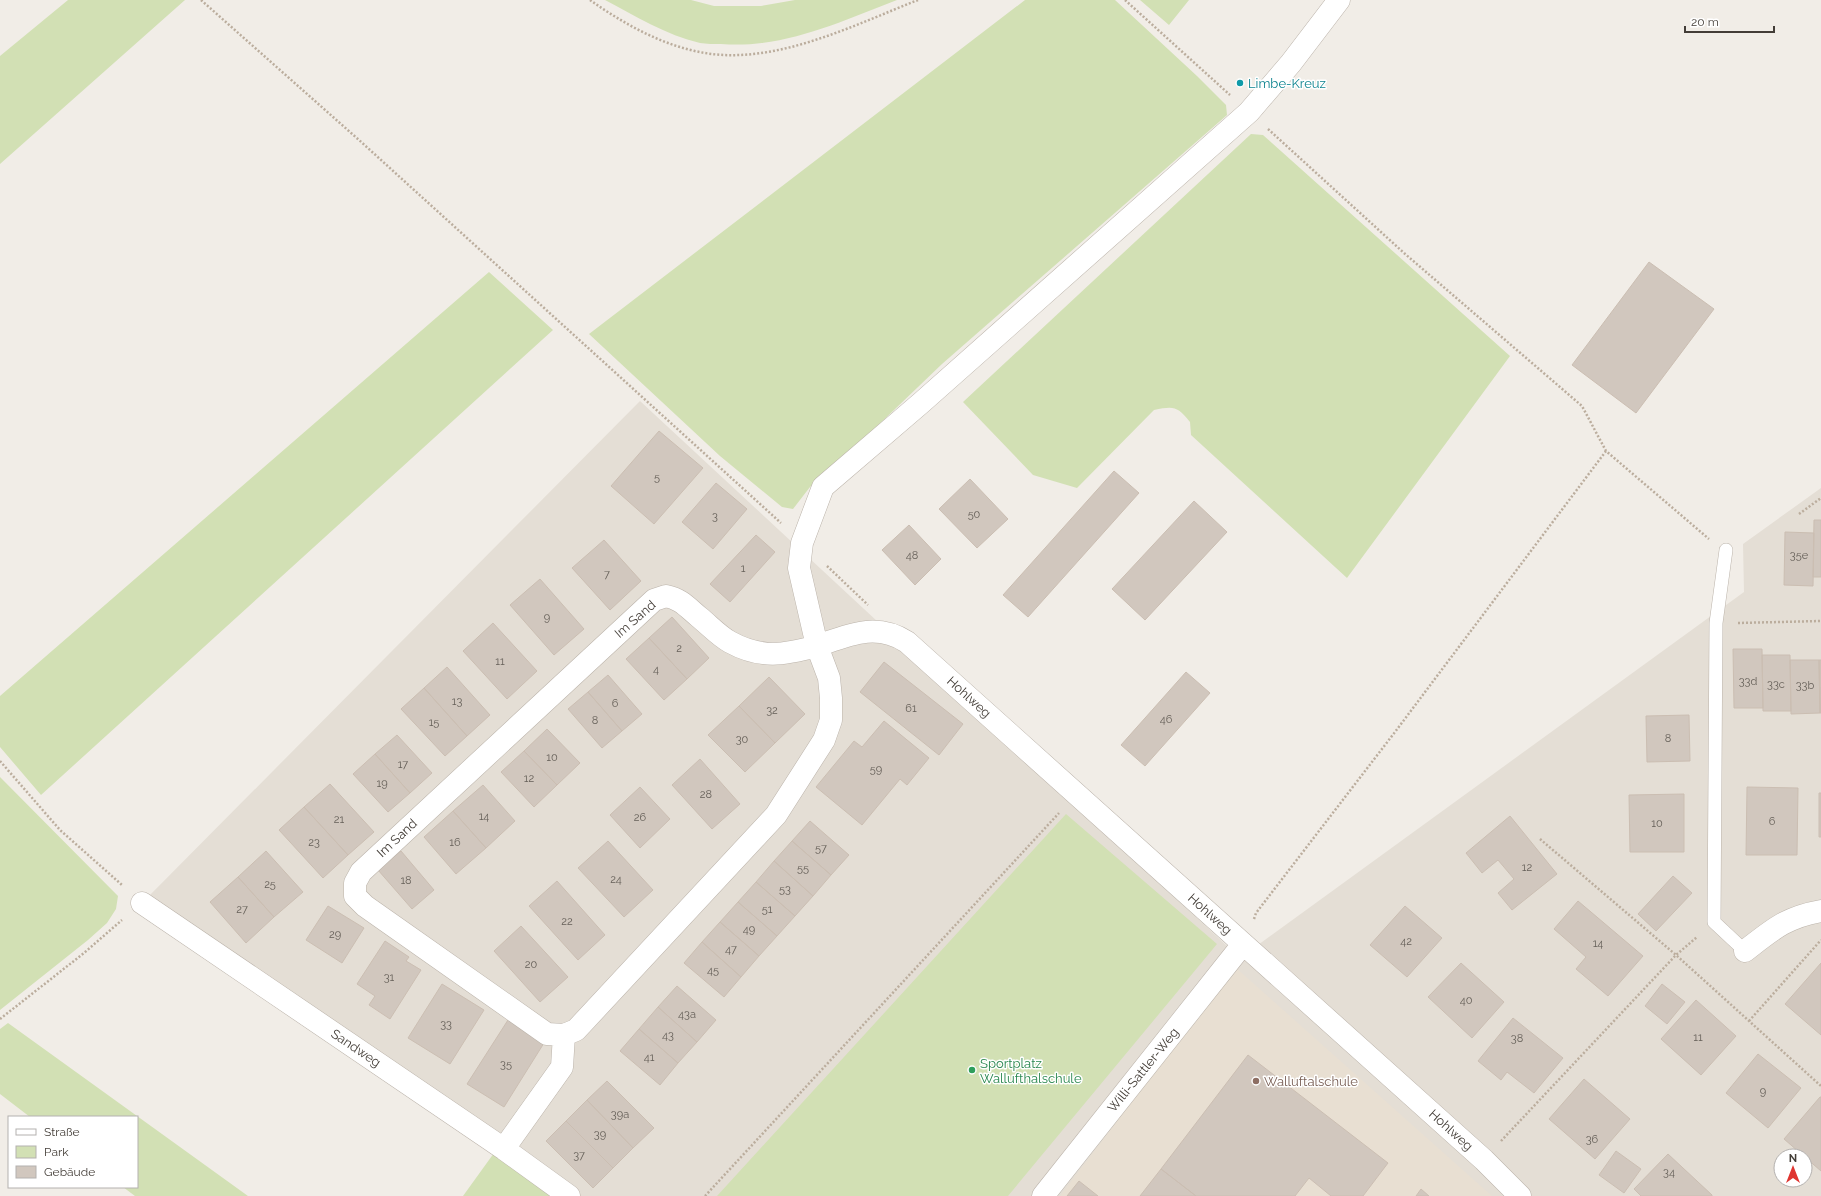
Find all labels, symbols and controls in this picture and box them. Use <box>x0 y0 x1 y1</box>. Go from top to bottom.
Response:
scale bar <box>1685 8 1774 34</box>
text: 20 m <box>1691 15 1719 29</box>
place label: Limbe-Kreuz <box>1248 76 1326 91</box>
marker: Limbe-Kreuz <box>1235 78 1245 88</box>
house number: 5 <box>654 471 660 484</box>
house number: 50 <box>968 508 981 521</box>
house number: 3 <box>712 510 718 523</box>
house number: 48 <box>906 549 918 562</box>
house number: 35e <box>1790 549 1809 562</box>
house number: 1 <box>741 562 746 575</box>
house number: 7 <box>604 568 610 581</box>
street label: Im Sand <box>612 597 658 641</box>
house number: 9 <box>544 611 550 624</box>
house number: 2 <box>676 642 682 655</box>
house number: 11 <box>495 655 505 668</box>
house number: 4 <box>653 663 659 676</box>
street label: Hohlweg <box>944 673 994 721</box>
house number: 33d <box>1739 675 1757 688</box>
house number: 33c <box>1767 678 1785 691</box>
house number: 33b <box>1796 679 1814 692</box>
house number: 13 <box>452 695 462 708</box>
house number: 6 <box>612 697 619 710</box>
house number: 61 <box>905 702 917 715</box>
house number: 32 <box>766 704 778 717</box>
house number: 46 <box>1160 713 1173 726</box>
house number: 8 <box>592 714 598 727</box>
house number: 15 <box>429 716 439 729</box>
house number: 8 <box>1665 732 1671 745</box>
house number: 30 <box>736 733 749 746</box>
house number: 10 <box>546 751 558 764</box>
house number: 17 <box>398 758 408 771</box>
house number: 59 <box>870 763 882 776</box>
house number: 12 <box>524 772 534 785</box>
house number: 19 <box>376 777 388 790</box>
house number: 28 <box>700 788 712 801</box>
house number: 14 <box>479 810 489 823</box>
house number: 26 <box>634 811 647 824</box>
house number: 21 <box>334 813 345 826</box>
house number: 6 <box>1769 815 1776 828</box>
street label: Im Sand <box>374 816 420 860</box>
house number: 10 <box>1651 817 1663 830</box>
house number: 23 <box>308 836 320 849</box>
house number: 16 <box>449 836 461 849</box>
house number: 57 <box>815 842 827 855</box>
house number: 12 <box>1522 861 1532 874</box>
house number: 55 <box>797 862 809 875</box>
house number: 24 <box>610 873 622 886</box>
house number: 18 <box>400 874 412 887</box>
house number: 25 <box>264 878 276 891</box>
house number: 53 <box>779 883 791 896</box>
street label: Hohlweg <box>1185 890 1235 938</box>
house number: 27 <box>236 903 248 916</box>
house number: 51 <box>762 903 773 916</box>
house number: 22 <box>561 915 573 928</box>
house number: 49 <box>743 923 755 936</box>
house number: 29 <box>329 928 341 941</box>
house number: 42 <box>1400 935 1412 948</box>
house number: 14 <box>1593 937 1603 950</box>
house number: 47 <box>725 943 737 956</box>
house number: 20 <box>525 958 537 971</box>
house number: 45 <box>707 964 719 977</box>
house number: 31 <box>384 971 395 984</box>
house number: 40 <box>1460 994 1473 1007</box>
house number: 43a <box>678 1008 696 1021</box>
house number: 33 <box>440 1018 452 1031</box>
street label: Willi-Sattler-Weg <box>1104 1025 1182 1115</box>
street label: Sandweg <box>328 1026 384 1070</box>
house number: 43 <box>662 1029 674 1042</box>
house number: 11 <box>1693 1031 1703 1044</box>
house number: 38 <box>1511 1032 1523 1045</box>
house number: 41 <box>644 1051 655 1064</box>
place label: Sportplatz Wallufthalschule <box>980 1056 1082 1086</box>
house number: 35 <box>500 1058 512 1071</box>
marker: Sportplatz Wallufthalschule <box>967 1065 977 1075</box>
place label: Walluftalschule <box>1264 1074 1358 1089</box>
marker: Walluftalschule <box>1251 1076 1261 1086</box>
house number: 9 <box>1760 1085 1766 1098</box>
street label: Hohlweg <box>1426 1106 1476 1154</box>
house number: 39a <box>611 1108 629 1121</box>
legend <box>8 1116 138 1188</box>
text: Straße <box>44 1125 80 1139</box>
house number: 39 <box>594 1128 606 1141</box>
house number: 36 <box>1586 1133 1599 1146</box>
text: Park <box>44 1145 69 1159</box>
north arrow <box>1773 1148 1813 1188</box>
house number: 37 <box>573 1149 585 1162</box>
text: N <box>1789 1152 1797 1165</box>
text: Gebäude <box>44 1165 95 1179</box>
house number: 34 <box>1663 1166 1675 1179</box>

